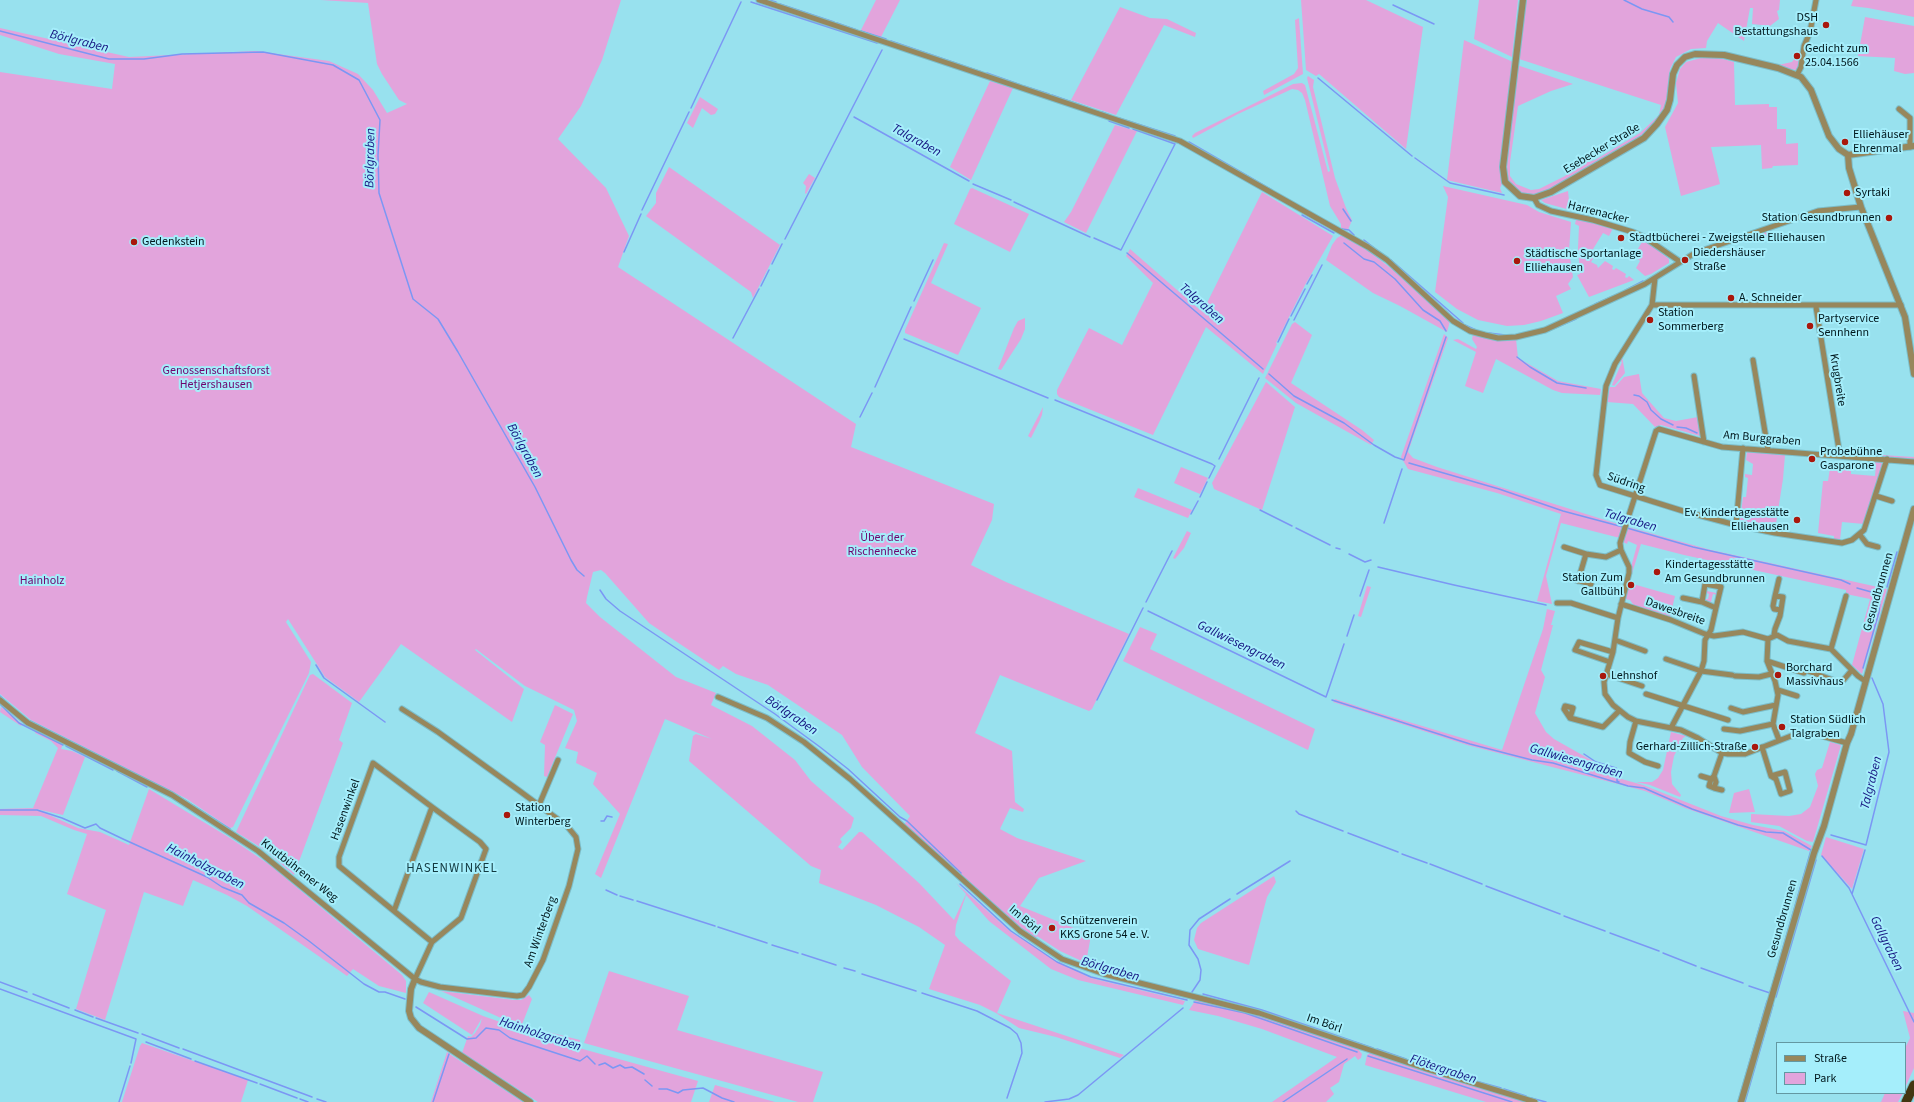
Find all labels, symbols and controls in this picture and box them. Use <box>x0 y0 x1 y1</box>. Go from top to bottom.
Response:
place label: DSH Bestattungshaus <box>1734 11 1818 39</box>
marker: DSH Bestattungshaus <box>1821 20 1831 30</box>
water label: Börlgraben <box>48 27 110 57</box>
place label: Gedicht zum 25.04.1566 <box>1805 42 1868 70</box>
marker: Gedicht zum 25.04.1566 <box>1792 51 1802 61</box>
water label: Talgraben <box>889 121 943 161</box>
street label: Esebecker Straße <box>1561 121 1643 177</box>
water label: Börlgraben <box>363 128 379 188</box>
place label: Elliehäuser Ehrenmal <box>1853 128 1909 156</box>
marker: Elliehäuser Ehrenmal <box>1840 137 1850 147</box>
place label: Syrtaki <box>1855 186 1890 200</box>
marker: Syrtaki <box>1842 188 1852 198</box>
street label: Harrenacker <box>1566 199 1630 227</box>
place label: Station Gesundbrunnen <box>1762 211 1881 225</box>
marker: Station Gesundbrunnen <box>1884 213 1894 223</box>
place label: Stadtbücherei - Zweigstelle Elliehausen <box>1629 231 1825 245</box>
marker: Stadtbücherei - Zweigstelle Elliehausen <box>1616 233 1626 243</box>
place label: Gedenkstein <box>142 235 205 249</box>
marker: Gedenkstein <box>129 237 139 247</box>
place label: Diedershäuser Straße <box>1693 246 1765 274</box>
place label: Städtische Sportanlage Elliehausen <box>1525 247 1641 275</box>
marker: Diedershäuser Straße <box>1680 255 1690 265</box>
marker: Städtische Sportanlage Elliehausen <box>1512 256 1522 266</box>
water label: Talgraben <box>1175 280 1227 328</box>
place label: A. Schneider <box>1739 291 1802 305</box>
marker: A. Schneider <box>1726 293 1736 303</box>
place label: Station Sommerberg <box>1658 306 1724 334</box>
place label: Partyservice Sennhenn <box>1818 312 1879 340</box>
marker: Station Sommerberg <box>1645 315 1655 325</box>
marker: Partyservice Sennhenn <box>1805 321 1815 331</box>
street label: Krugbreite <box>1826 353 1848 407</box>
park label: Genossenschaftsforst Hetjershausen <box>163 364 269 392</box>
water label: Börlgraben <box>503 421 545 481</box>
street label: Am Burggraben <box>1723 428 1801 450</box>
place label: Probebühne Gasparone <box>1820 445 1882 473</box>
marker: Probebühne Gasparone <box>1807 454 1817 464</box>
street label: Südring <box>1605 470 1647 496</box>
water label: Talgraben <box>1602 506 1658 536</box>
place label: Ev. Kindertagesstätte Elliehausen <box>1684 506 1789 534</box>
marker: Ev. Kindertagesstätte Elliehausen <box>1792 515 1802 525</box>
park label: Über der Rischenhecke <box>848 531 916 559</box>
street label: Gesundbrunnen <box>1861 551 1897 633</box>
place label: Kindertagesstätte Am Gesundbrunnen <box>1665 558 1765 586</box>
marker: Kindertagesstätte Am Gesundbrunnen <box>1652 567 1662 577</box>
place label: Station Zum Gallbühl <box>1562 571 1623 599</box>
park label: Hainholz <box>20 574 64 588</box>
marker: Station Zum Gallbühl <box>1626 580 1636 590</box>
street label: Dawesbreite <box>1643 595 1707 629</box>
water label: Gallwiesengraben <box>1194 618 1288 674</box>
place label: Borchard Massivhaus <box>1786 661 1844 689</box>
place label: Lehnshof <box>1611 669 1657 683</box>
marker: Borchard Massivhaus <box>1773 670 1783 680</box>
marker: Lehnshof <box>1598 671 1608 681</box>
water label: Börlgraben <box>762 693 820 739</box>
place label: Station Südlich Talgraben <box>1790 713 1866 741</box>
marker: Station Südlich Talgraben <box>1777 722 1787 732</box>
place label: Gerhard-Zillich-Straße <box>1636 740 1747 754</box>
water label: Gallwiesengraben <box>1528 741 1624 783</box>
marker: Gerhard-Zillich-Straße <box>1750 742 1760 752</box>
water label: Talgraben <box>1858 755 1886 811</box>
street label: Hasenwinkel <box>328 777 364 843</box>
place label: Station Winterberg <box>515 801 571 829</box>
marker: Station Winterberg <box>502 810 512 820</box>
street label: Knutbührener Weg <box>257 836 341 906</box>
water label: Hainholzgraben <box>164 841 246 893</box>
district label: HASENWINKEL <box>406 861 498 877</box>
street label: Gesundbrunnen <box>1765 878 1801 960</box>
street label: Am Winterberg <box>521 895 561 969</box>
street label: Im Börl <box>1005 903 1043 937</box>
place label: Schützenverein KKS Grone 54 e. V. <box>1060 914 1150 942</box>
water label: Gallgraben <box>1866 914 1906 974</box>
marker: Schützenverein KKS Grone 54 e. V. <box>1047 923 1057 933</box>
water label: Börlgraben <box>1079 954 1141 986</box>
street label: Im Börl <box>1305 1011 1343 1037</box>
water label: Hainholzgraben <box>497 1014 583 1056</box>
legend <box>1776 1042 1906 1094</box>
text: Straße <box>1814 1050 1847 1067</box>
water label: Flötergraben <box>1408 1052 1478 1088</box>
text: Park <box>1814 1070 1836 1087</box>

